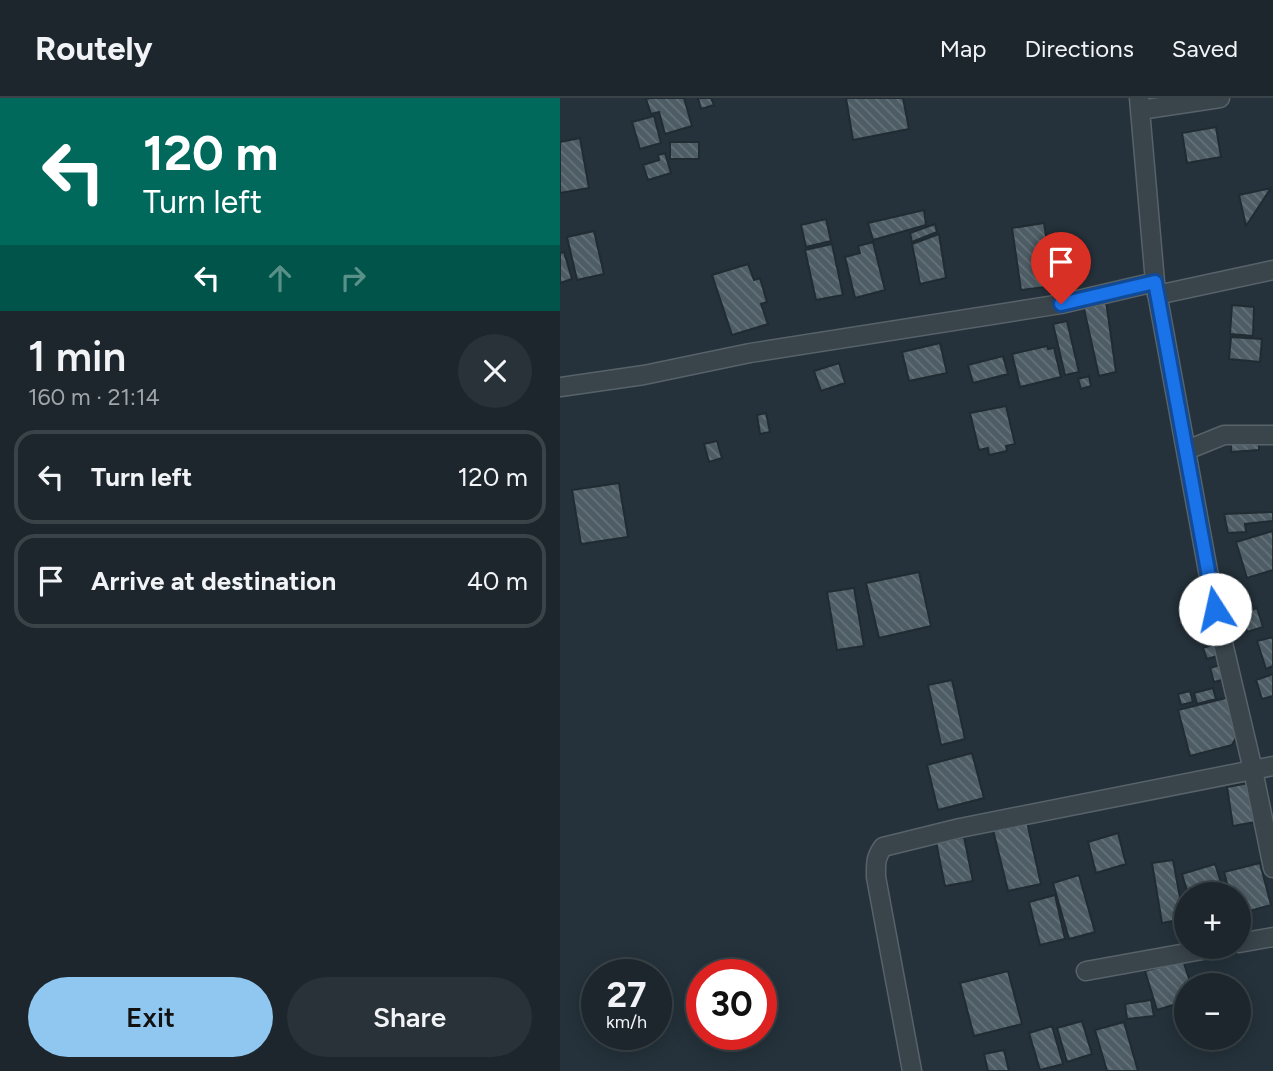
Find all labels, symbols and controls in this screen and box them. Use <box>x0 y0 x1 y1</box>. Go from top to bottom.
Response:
text: Routely <box>35 29 153 68</box>
text: Map <box>940 34 986 63</box>
text: Directions <box>1024 34 1134 63</box>
text: Saved <box>1172 34 1238 63</box>
text: 120 m <box>143 123 278 182</box>
icon: left <box>28 126 119 217</box>
text: Turn left <box>143 183 262 221</box>
pin <box>1031 232 1091 304</box>
icon: arrive <box>1042 243 1080 281</box>
icon: left <box>188 259 226 297</box>
icon: ahead <box>261 259 299 297</box>
icon: right <box>334 259 372 297</box>
text: 1 min <box>28 331 126 382</box>
button: close <box>458 334 532 408</box>
text: 160 m · 21:14 <box>28 383 160 411</box>
icon: left <box>32 458 70 496</box>
text: Turn left <box>91 461 192 493</box>
text: 120 m <box>458 461 528 493</box>
icon: arrive <box>32 562 70 600</box>
text: Arrive at destination <box>91 565 336 597</box>
text: 40 m <box>467 565 528 597</box>
position arrow <box>1178 572 1252 646</box>
map controls <box>1174 882 1251 1050</box>
button: + <box>1174 882 1251 959</box>
speed limit sign: 30 <box>686 959 777 1050</box>
button: − <box>1174 973 1251 1050</box>
text: 27 <box>607 974 646 1016</box>
button: Exit <box>28 977 273 1057</box>
button: Share <box>287 977 532 1057</box>
text: km/h <box>606 1011 647 1033</box>

